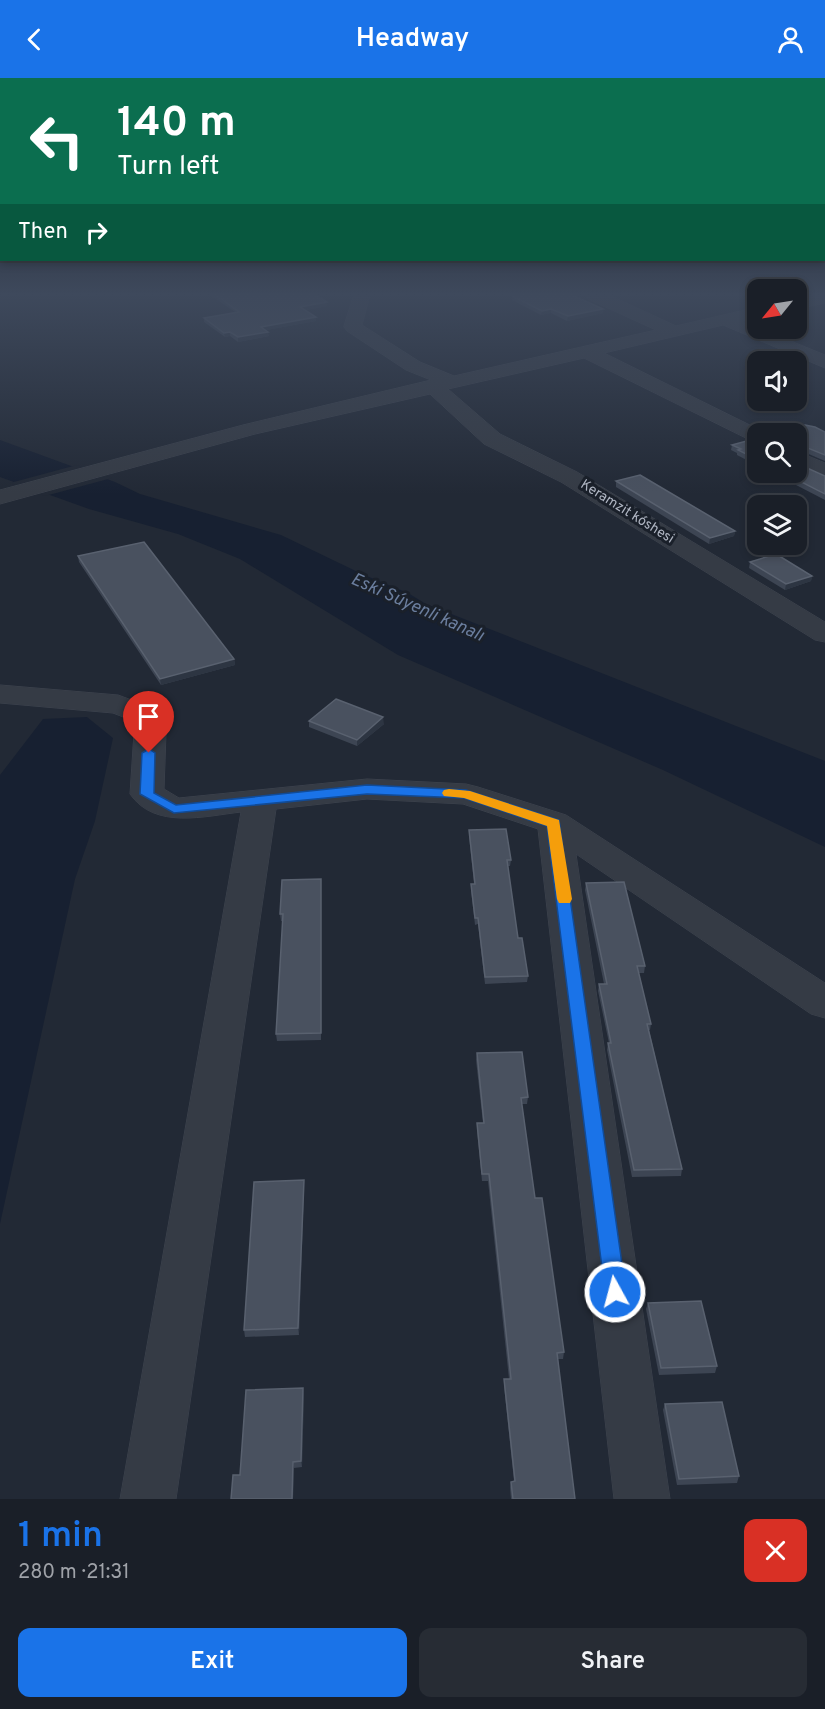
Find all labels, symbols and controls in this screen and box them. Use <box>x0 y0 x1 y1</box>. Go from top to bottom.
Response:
text: Headway <box>356 22 469 56</box>
icon: back <box>18 23 51 56</box>
icon: person <box>774 23 807 56</box>
text: 140 m <box>117 98 236 151</box>
icon: left <box>18 102 96 180</box>
text: Turn left <box>117 150 219 184</box>
icon: right <box>80 216 113 249</box>
text: Then <box>18 219 68 246</box>
north arrow <box>747 279 807 339</box>
map controls <box>747 279 807 555</box>
button: sound <box>747 351 807 411</box>
button: search <box>747 423 807 483</box>
street label: Keramzit kóshesi <box>577 476 677 548</box>
button: layers <box>747 495 807 555</box>
water label: Eski Súyenli kanalı <box>347 568 488 648</box>
pin <box>123 691 174 753</box>
icon: arrive <box>132 700 165 733</box>
position arrow <box>583 1260 647 1324</box>
text: 1 min <box>18 1514 103 1560</box>
button: close <box>744 1519 807 1582</box>
text: 280 m · 21:31 <box>18 1560 130 1586</box>
button: Exit <box>18 1628 407 1697</box>
button: Share <box>419 1628 807 1697</box>

